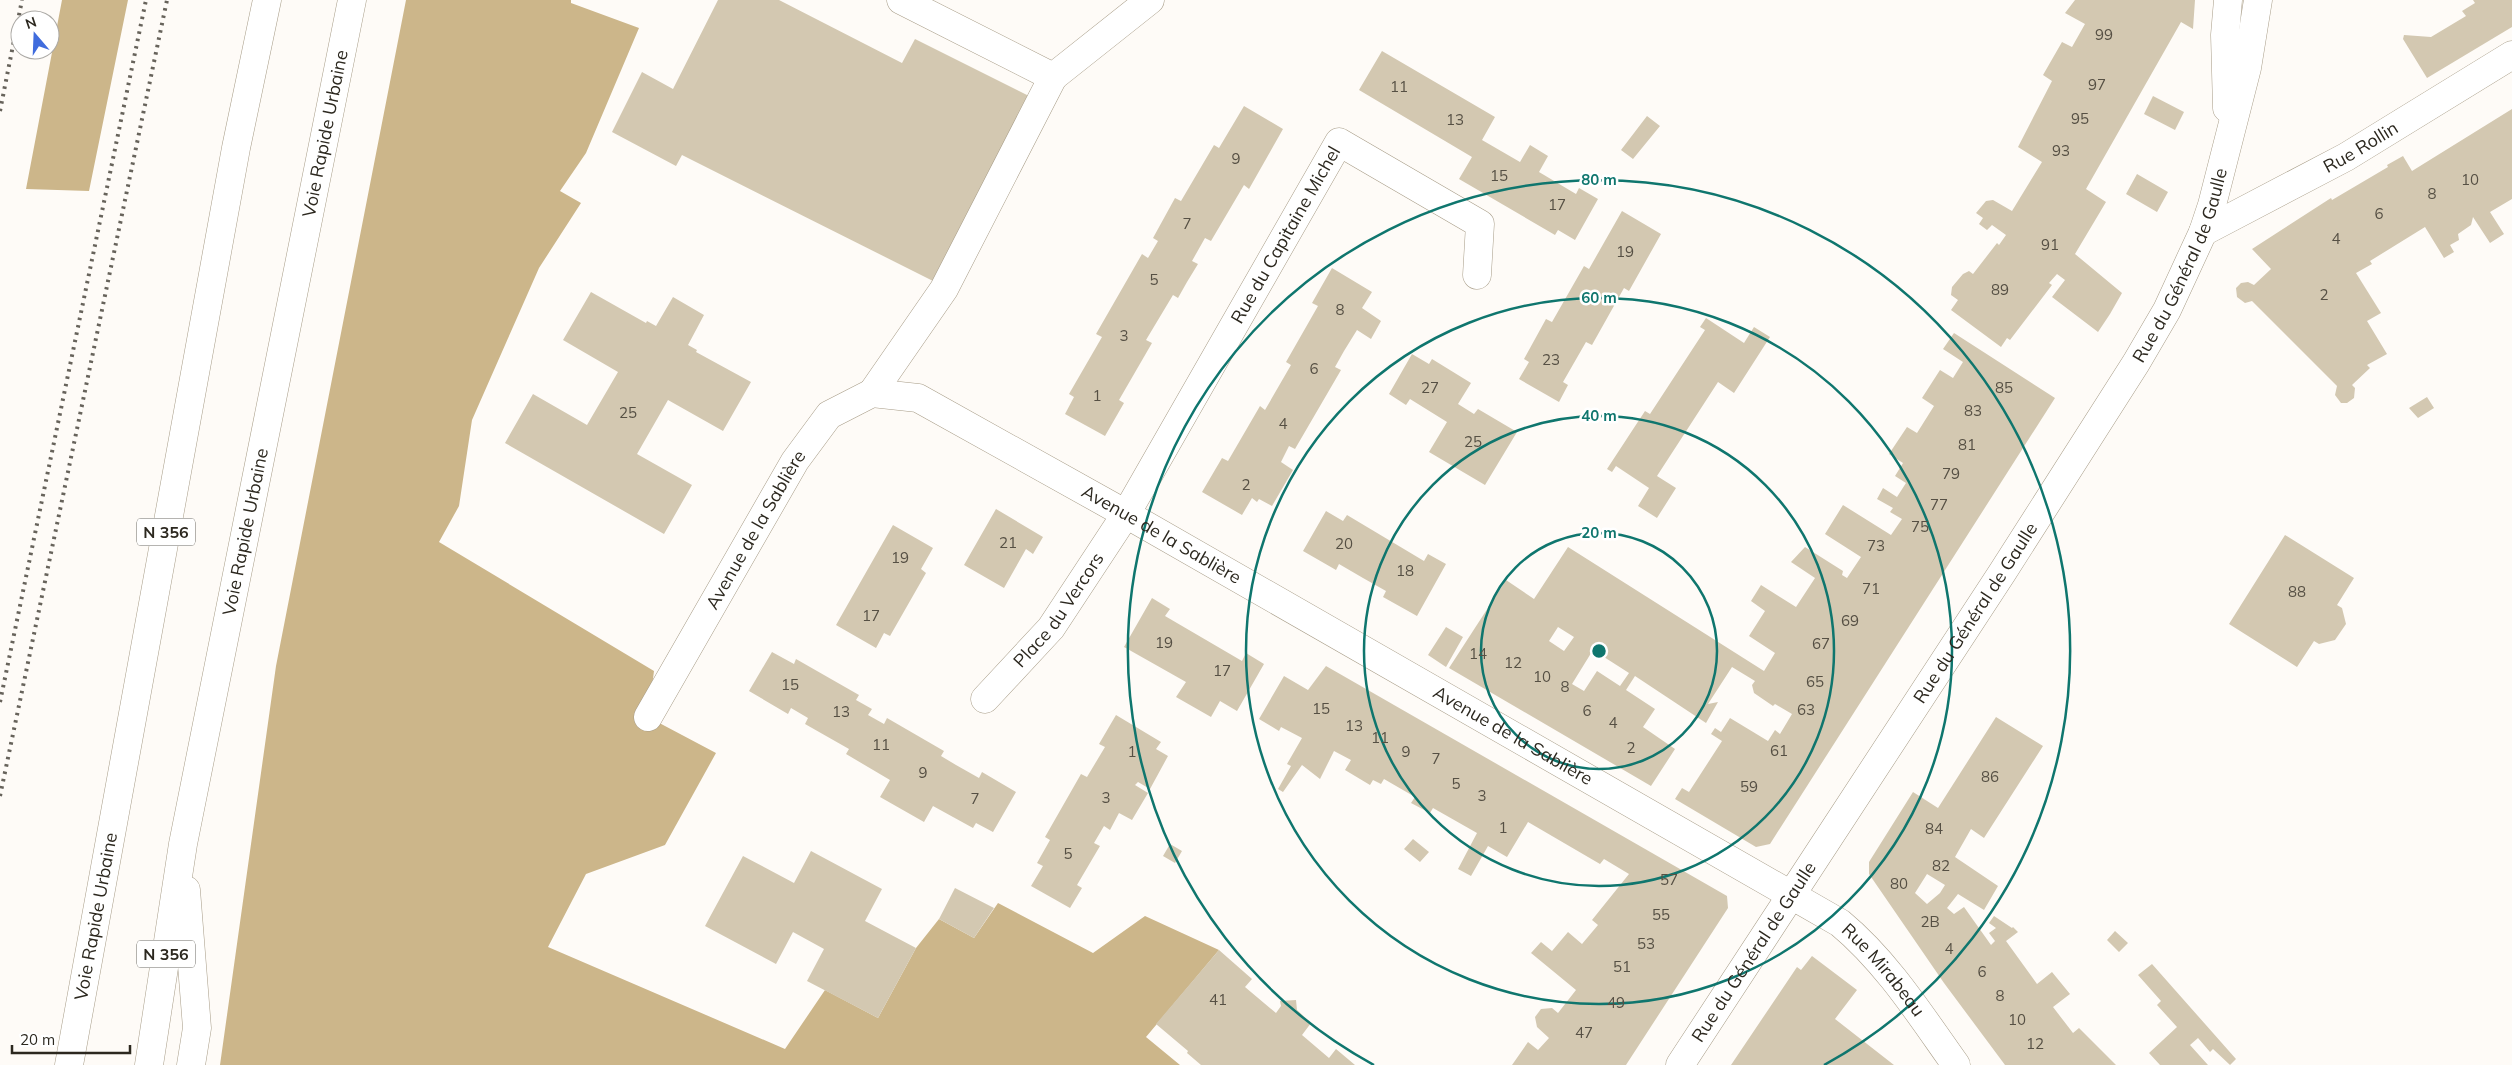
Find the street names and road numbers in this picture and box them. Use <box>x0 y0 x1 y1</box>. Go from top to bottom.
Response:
street label: Voie Rapide Urbaine <box>297 48 353 219</box>
street label: Rue Rollin <box>2319 116 2402 178</box>
street label: Rue du Capitaine Michel <box>1225 142 1345 328</box>
street label: Rue du Général de Gaulle <box>2127 166 2232 366</box>
street label: Avenue de la Sablière <box>700 445 810 613</box>
street label: Voie Rapide Urbaine <box>217 446 273 617</box>
street label: Avenue de la Sablière <box>1078 480 1246 589</box>
road number: N 356 <box>137 518 195 546</box>
street label: Rue du Général de Gaulle <box>1908 518 2042 707</box>
street label: Place du Vercors <box>1008 548 1109 672</box>
street label: Avenue de la Sablière <box>1429 680 1597 790</box>
street label: Voie Rapide Urbaine <box>69 831 122 1002</box>
street label: Rue du Général de Gaulle <box>1686 857 1821 1046</box>
street label: Rue Mirabeau <box>1837 918 1930 1021</box>
road number: N 356 <box>137 941 195 968</box>

